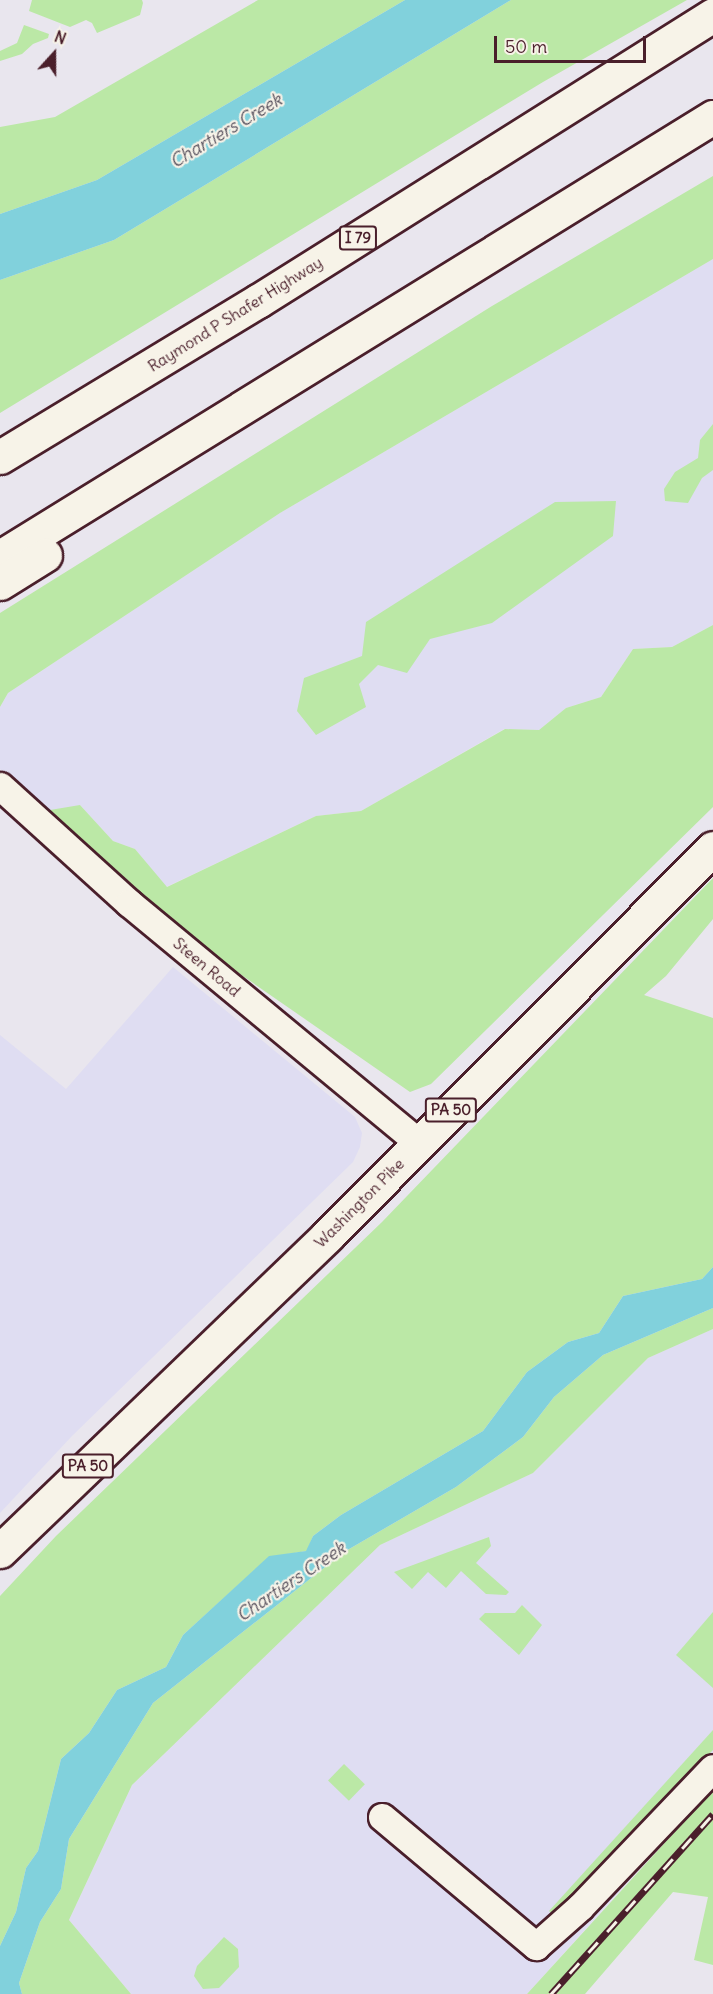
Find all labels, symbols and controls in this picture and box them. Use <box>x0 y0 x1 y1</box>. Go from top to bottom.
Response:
north arrow <box>24 24 84 84</box>
scale bar <box>497 24 648 62</box>
text: N <box>52 26 69 49</box>
text: 50 m <box>505 35 547 58</box>
water label: Chartiers Creek <box>166 89 286 173</box>
road number: I 79 <box>338 226 378 250</box>
street label: Raymond P Shafer Highway <box>144 252 326 376</box>
street label: Steen Road <box>170 933 244 1001</box>
road number: PA 50 <box>424 1098 478 1122</box>
street label: Washington Pike <box>310 1154 408 1252</box>
road number: PA 50 <box>61 1454 115 1478</box>
water label: Chartiers Creek <box>232 1538 350 1626</box>

